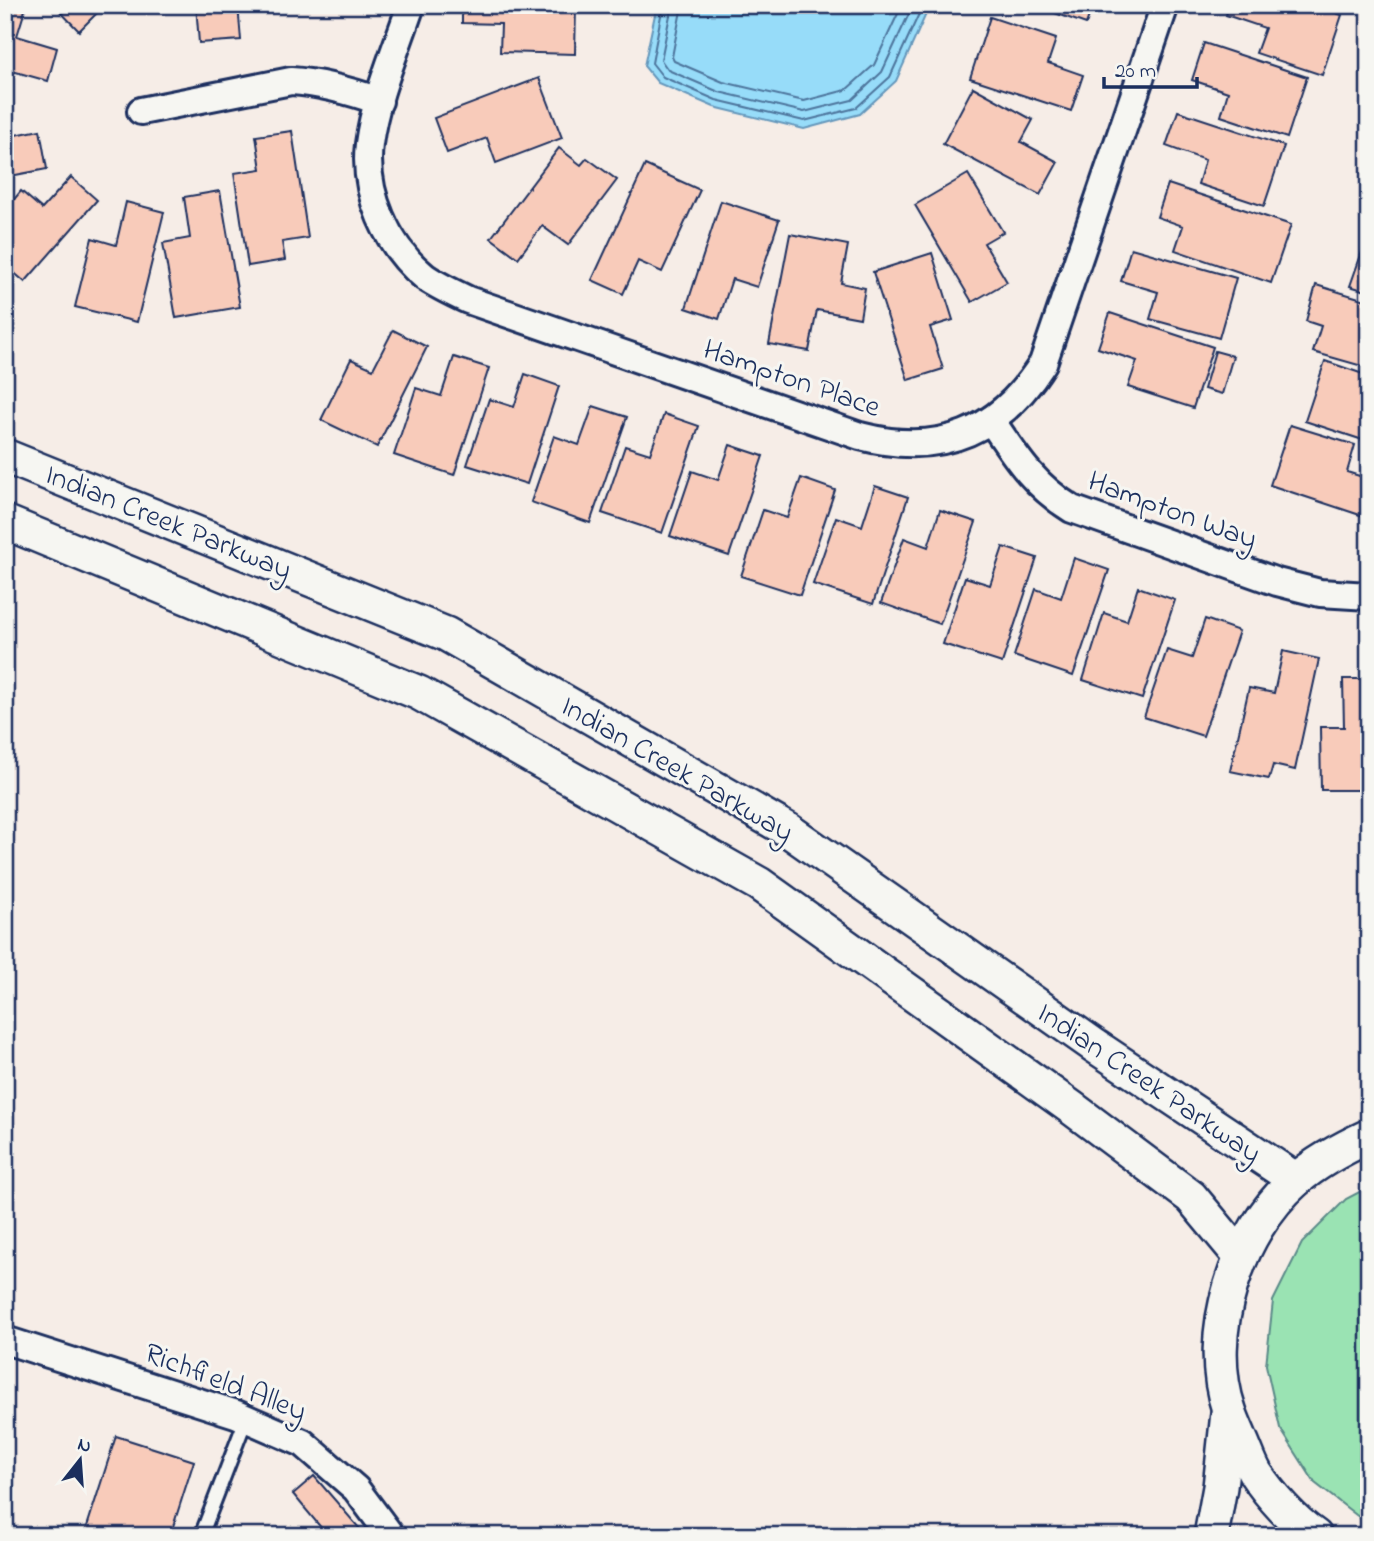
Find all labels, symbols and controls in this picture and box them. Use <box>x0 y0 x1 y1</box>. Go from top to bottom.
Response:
scale bar <box>1104 46 1197 90</box>
text: 20 m <box>1115 57 1156 87</box>
street label: Hampton Place <box>697 329 886 431</box>
street label: Indian Creek Parkway <box>38 454 298 593</box>
street label: Hampton Way <box>1081 461 1263 563</box>
street label: Indian Creek Parkway <box>552 686 801 855</box>
street label: Indian Creek Parkway <box>1027 993 1270 1176</box>
street label: Richfield Alley <box>137 1333 312 1435</box>
north arrow <box>46 1426 116 1496</box>
text: N <box>74 1431 94 1461</box>

